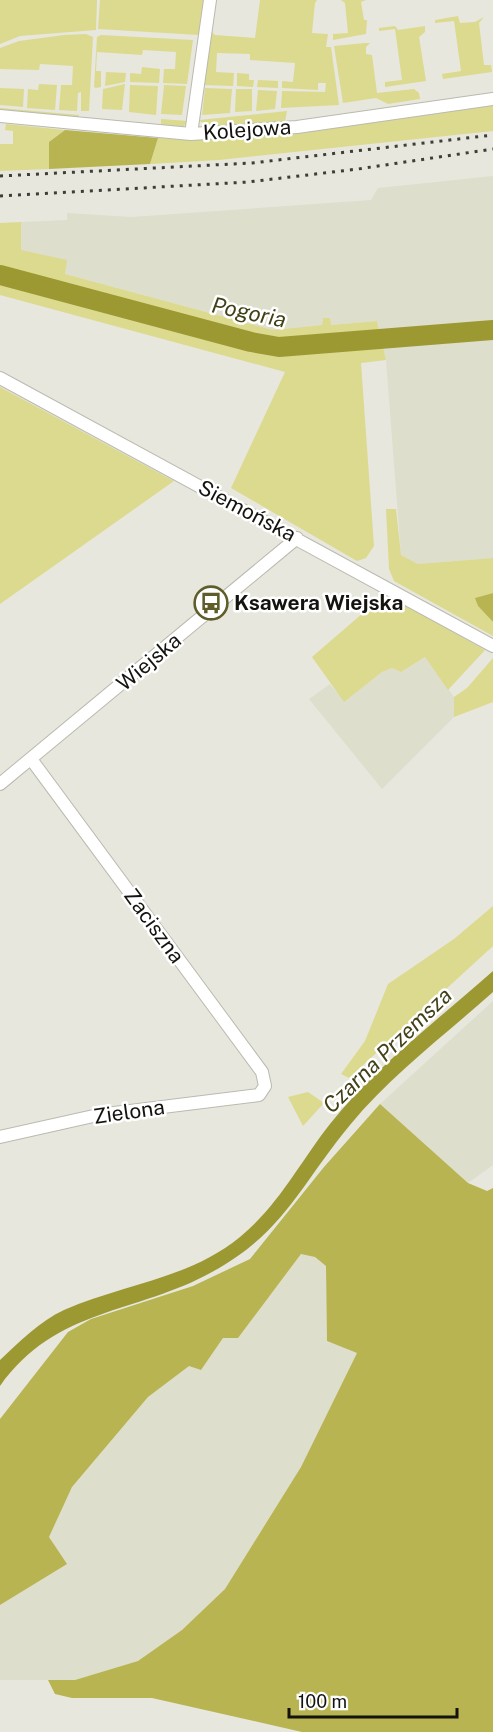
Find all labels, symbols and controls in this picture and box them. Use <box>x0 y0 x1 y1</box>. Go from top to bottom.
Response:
street label: Kolejowa <box>202 114 292 145</box>
water label: Pogoria <box>209 291 289 333</box>
street label: Siemońska <box>194 474 300 547</box>
bus stop icon: Ksawera Wiejska <box>193 585 229 621</box>
place label: Ksawera Wiejska <box>234 590 403 615</box>
street label: Wiejska <box>111 627 186 696</box>
street label: Zaciszna <box>119 884 190 968</box>
water label: Czarna Przemsza <box>317 982 457 1118</box>
street label: Zielona <box>92 1094 166 1129</box>
scale bar <box>289 1681 457 1719</box>
text: 100 m <box>298 1691 347 1712</box>

